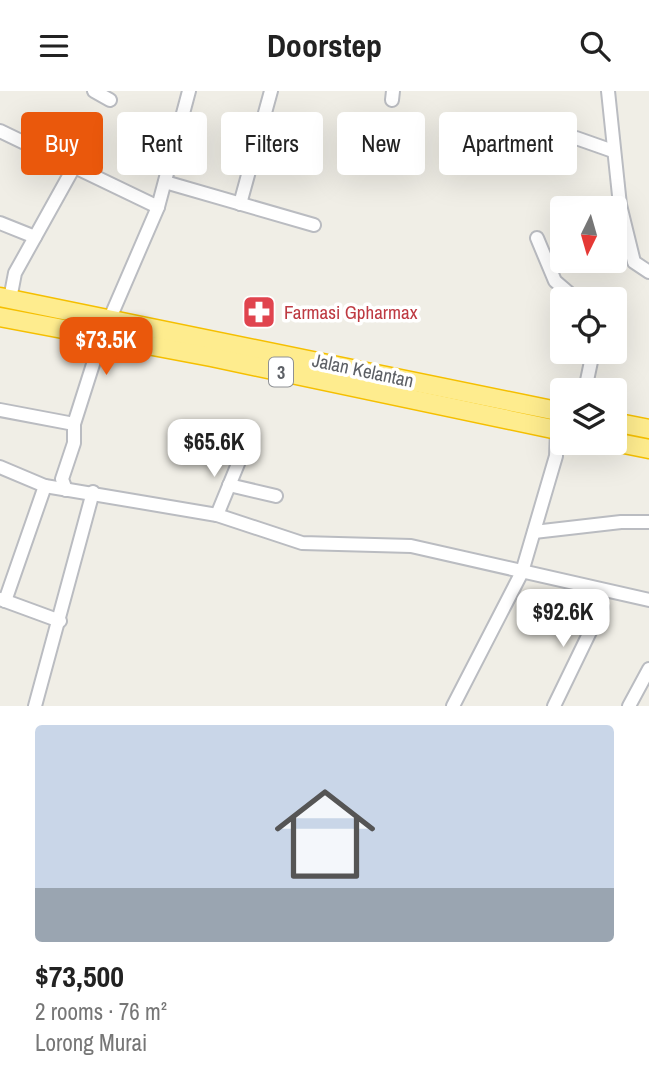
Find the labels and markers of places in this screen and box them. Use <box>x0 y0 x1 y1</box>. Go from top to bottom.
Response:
pharmacy icon: Farmasi Gpharmax <box>240 293 278 331</box>
place label: Farmasi Gpharmax <box>284 299 418 325</box>
pin: $73.5K <box>49 317 163 377</box>
pin: $65.6K <box>157 419 271 479</box>
pin: $92.6K <box>506 589 620 649</box>

